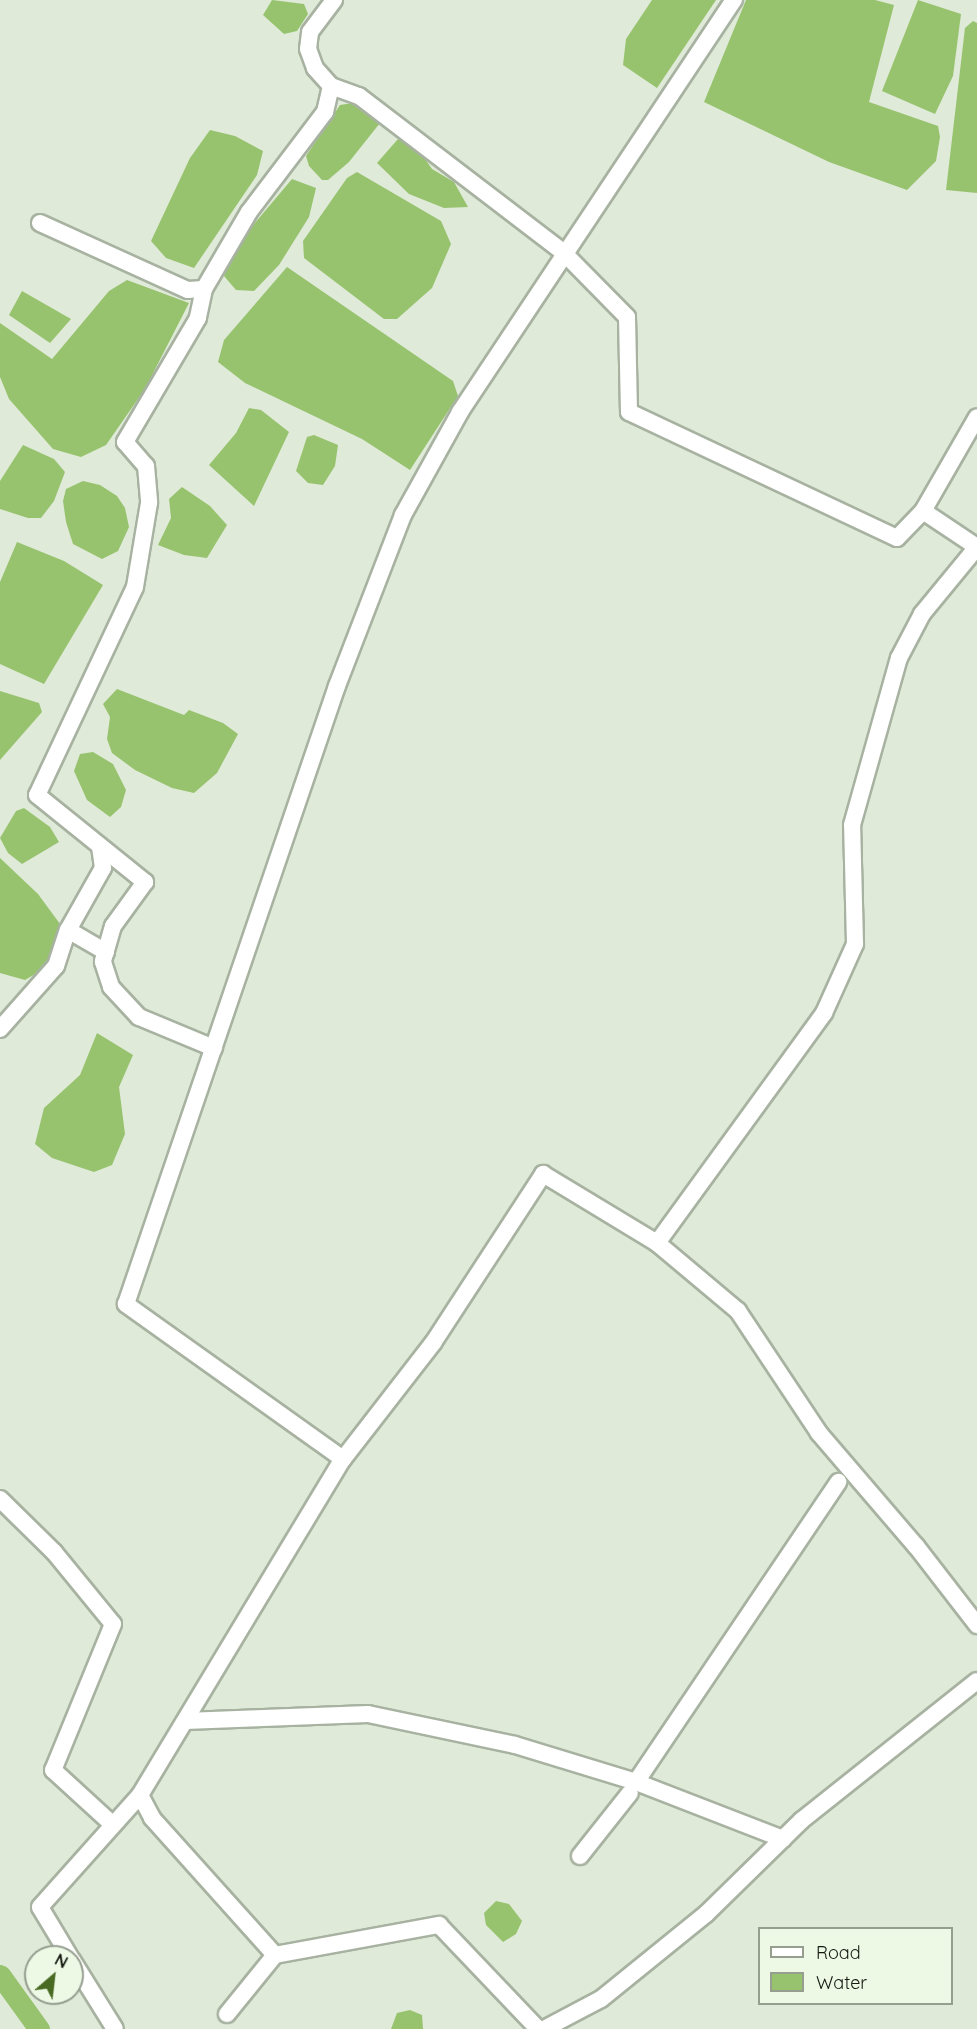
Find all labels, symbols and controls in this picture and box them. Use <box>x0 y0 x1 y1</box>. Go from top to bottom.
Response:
legend <box>758 1927 953 2005</box>
text: Road <box>816 1941 861 1964</box>
north arrow <box>24 1945 84 2005</box>
text: N <box>52 1949 71 1972</box>
text: Water <box>816 1971 867 1994</box>

